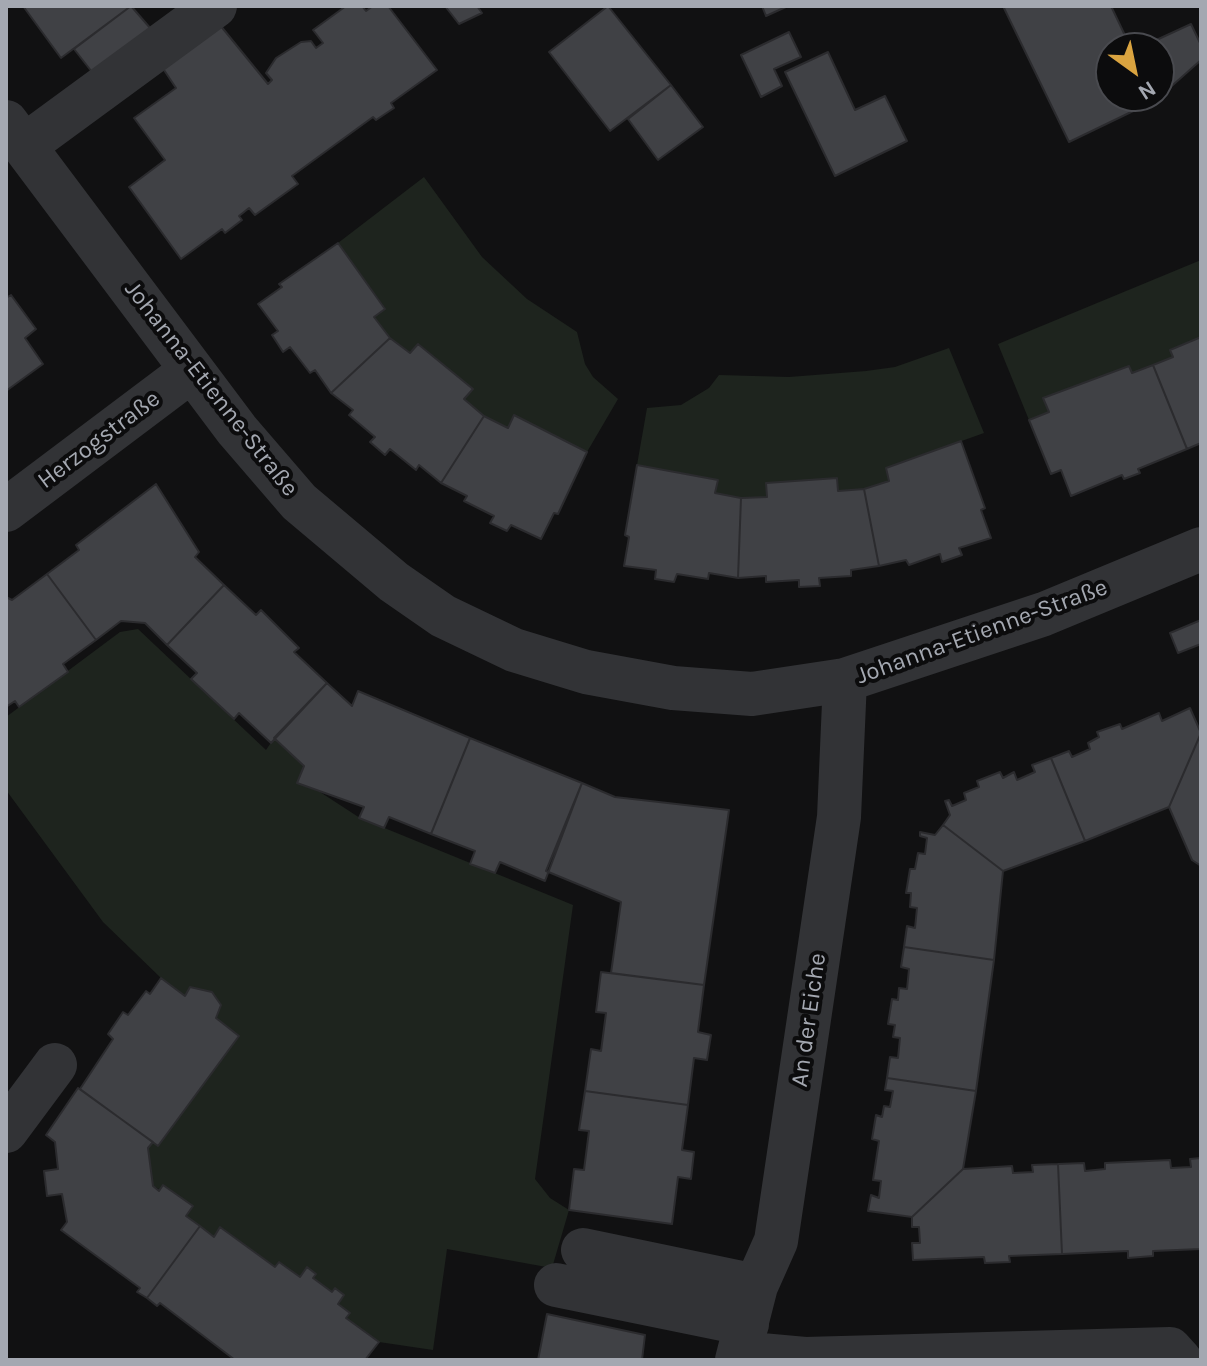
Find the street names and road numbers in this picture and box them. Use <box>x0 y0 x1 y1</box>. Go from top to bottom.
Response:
street label: Johanna-Etienne-Straße <box>118 276 304 502</box>
street label: Herzogstraße <box>32 385 166 495</box>
street label: Johanna-Etienne-Straße <box>853 573 1111 691</box>
street label: An der Eiche <box>785 951 833 1089</box>

